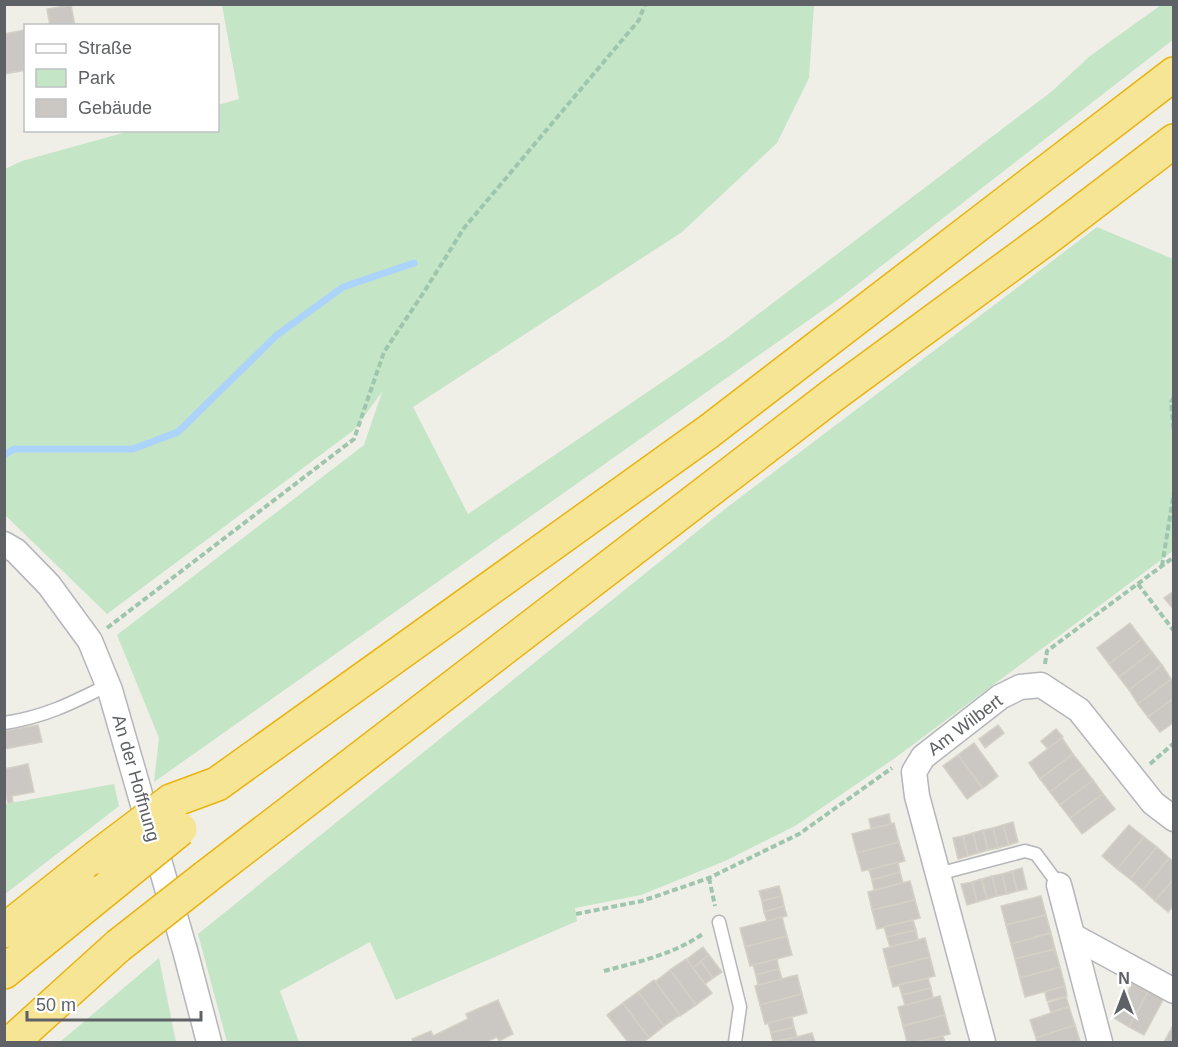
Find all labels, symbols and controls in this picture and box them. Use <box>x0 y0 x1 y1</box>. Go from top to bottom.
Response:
legend <box>24 24 219 132</box>
text: Straße <box>78 38 132 58</box>
text: Park <box>78 68 116 88</box>
text: Gebäude <box>78 98 152 118</box>
street label: Am Wilbert <box>924 691 1006 759</box>
street label: An der Hoffnung <box>108 712 164 844</box>
north arrow <box>1094 963 1154 1023</box>
text: N <box>1118 970 1130 987</box>
scale bar <box>27 984 201 1022</box>
text: 50 m <box>36 995 76 1015</box>

